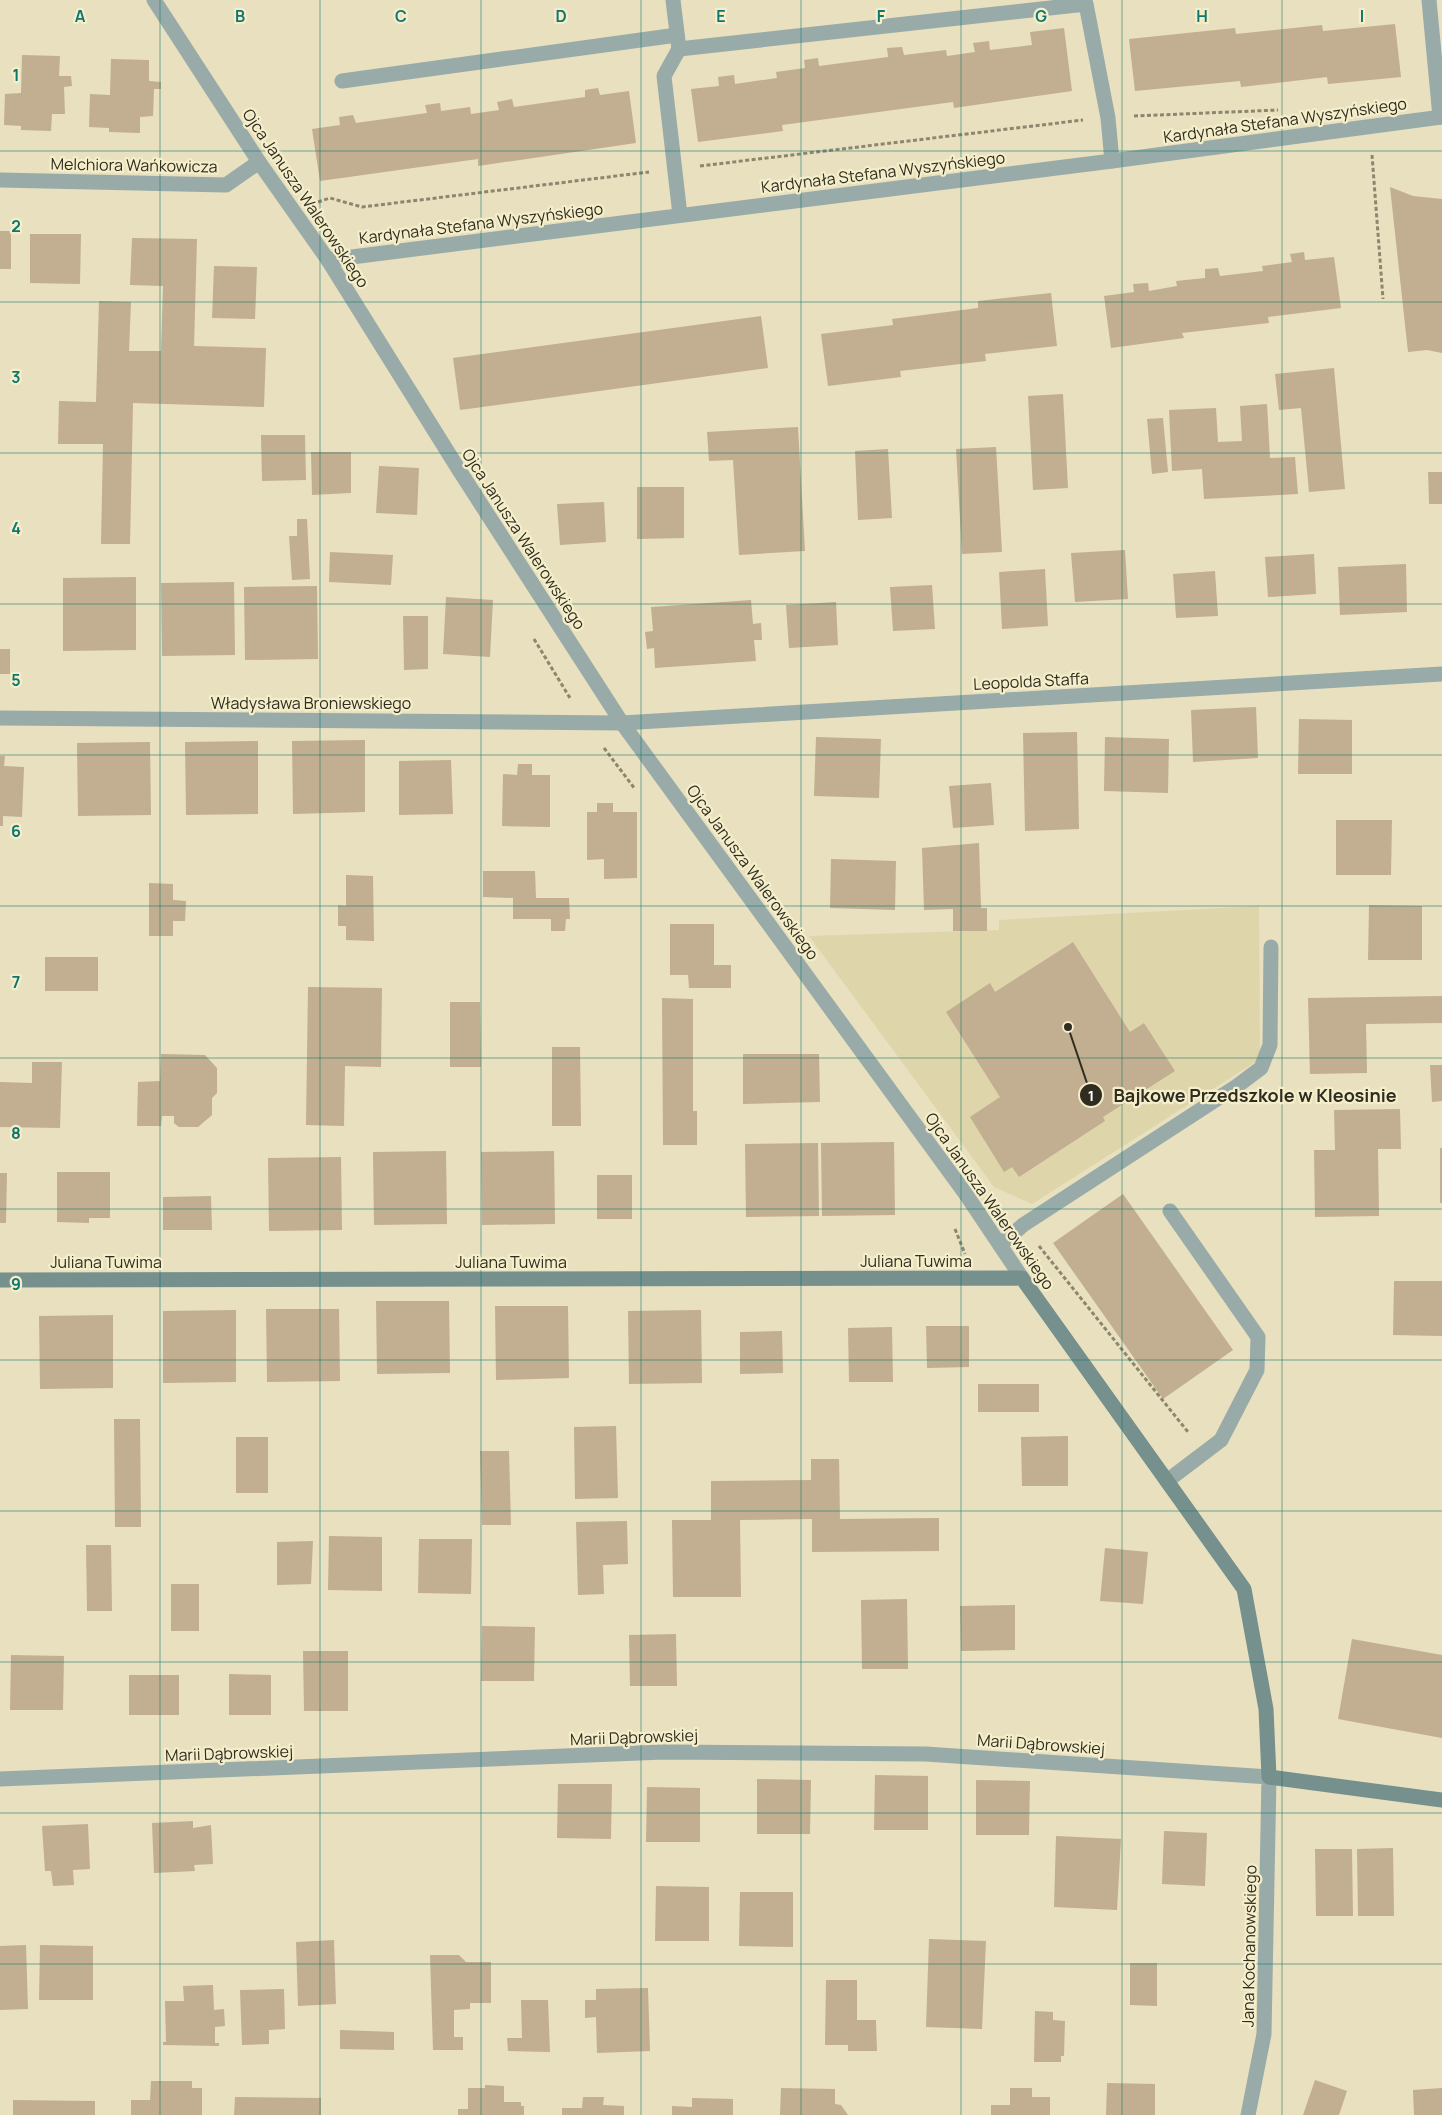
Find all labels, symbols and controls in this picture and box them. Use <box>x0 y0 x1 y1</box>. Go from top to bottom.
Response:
text: A <box>75 5 86 27</box>
text: B <box>235 5 245 27</box>
text: C <box>395 5 407 27</box>
text: D <box>555 5 567 27</box>
text: E <box>716 5 726 27</box>
text: F <box>877 5 886 27</box>
text: G <box>1035 5 1047 27</box>
text: H <box>1196 5 1208 27</box>
text: I <box>1360 5 1364 27</box>
text: 1 <box>12 64 20 86</box>
street label: Kardynała Stefana Wyszyńskiego <box>1162 92 1408 148</box>
street label: Ojca Janusza Walerowskiego <box>238 104 374 292</box>
street label: Kardynała Stefana Wyszyńskiego <box>760 146 1006 198</box>
street label: Melchiora Wańkowicza <box>50 153 218 177</box>
street label: Kardynała Stefana Wyszyńskiego <box>358 197 604 249</box>
text: 2 <box>11 215 21 237</box>
text: 3 <box>11 366 21 388</box>
street label: Ojca Janusza Walerowskiego <box>457 444 591 634</box>
text: 4 <box>11 517 21 539</box>
street label: Leopolda Staffa <box>973 667 1089 695</box>
text: 5 <box>11 669 21 691</box>
street label: Władysława Broniewskiego <box>211 692 411 714</box>
street label: Ojca Janusza Walerowskiego <box>682 780 824 964</box>
text: 6 <box>11 820 21 842</box>
text: 7 <box>12 971 20 993</box>
callout: Bajkowe Przedszkole w Kleosinie <box>1079 1079 1407 1112</box>
text: Bajkowe Przedszkole w Kleosinie <box>1113 1083 1397 1107</box>
text: 1 <box>1088 1085 1094 1106</box>
street label: Ojca Janusza Walerowskiego <box>920 1108 1060 1294</box>
text: 8 <box>11 1122 21 1144</box>
street label: Juliana Tuwima <box>860 1250 972 1272</box>
street label: Juliana Tuwima <box>50 1251 162 1273</box>
street label: Juliana Tuwima <box>455 1251 567 1273</box>
text: 9 <box>11 1273 21 1295</box>
street label: Marii Dąbrowskiej <box>570 1724 698 1750</box>
street label: Marii Dąbrowskiej <box>976 1729 1106 1759</box>
street label: Marii Dąbrowskiej <box>165 1740 293 1766</box>
street label: Jana Kochanowskiego <box>1237 1865 1261 2027</box>

